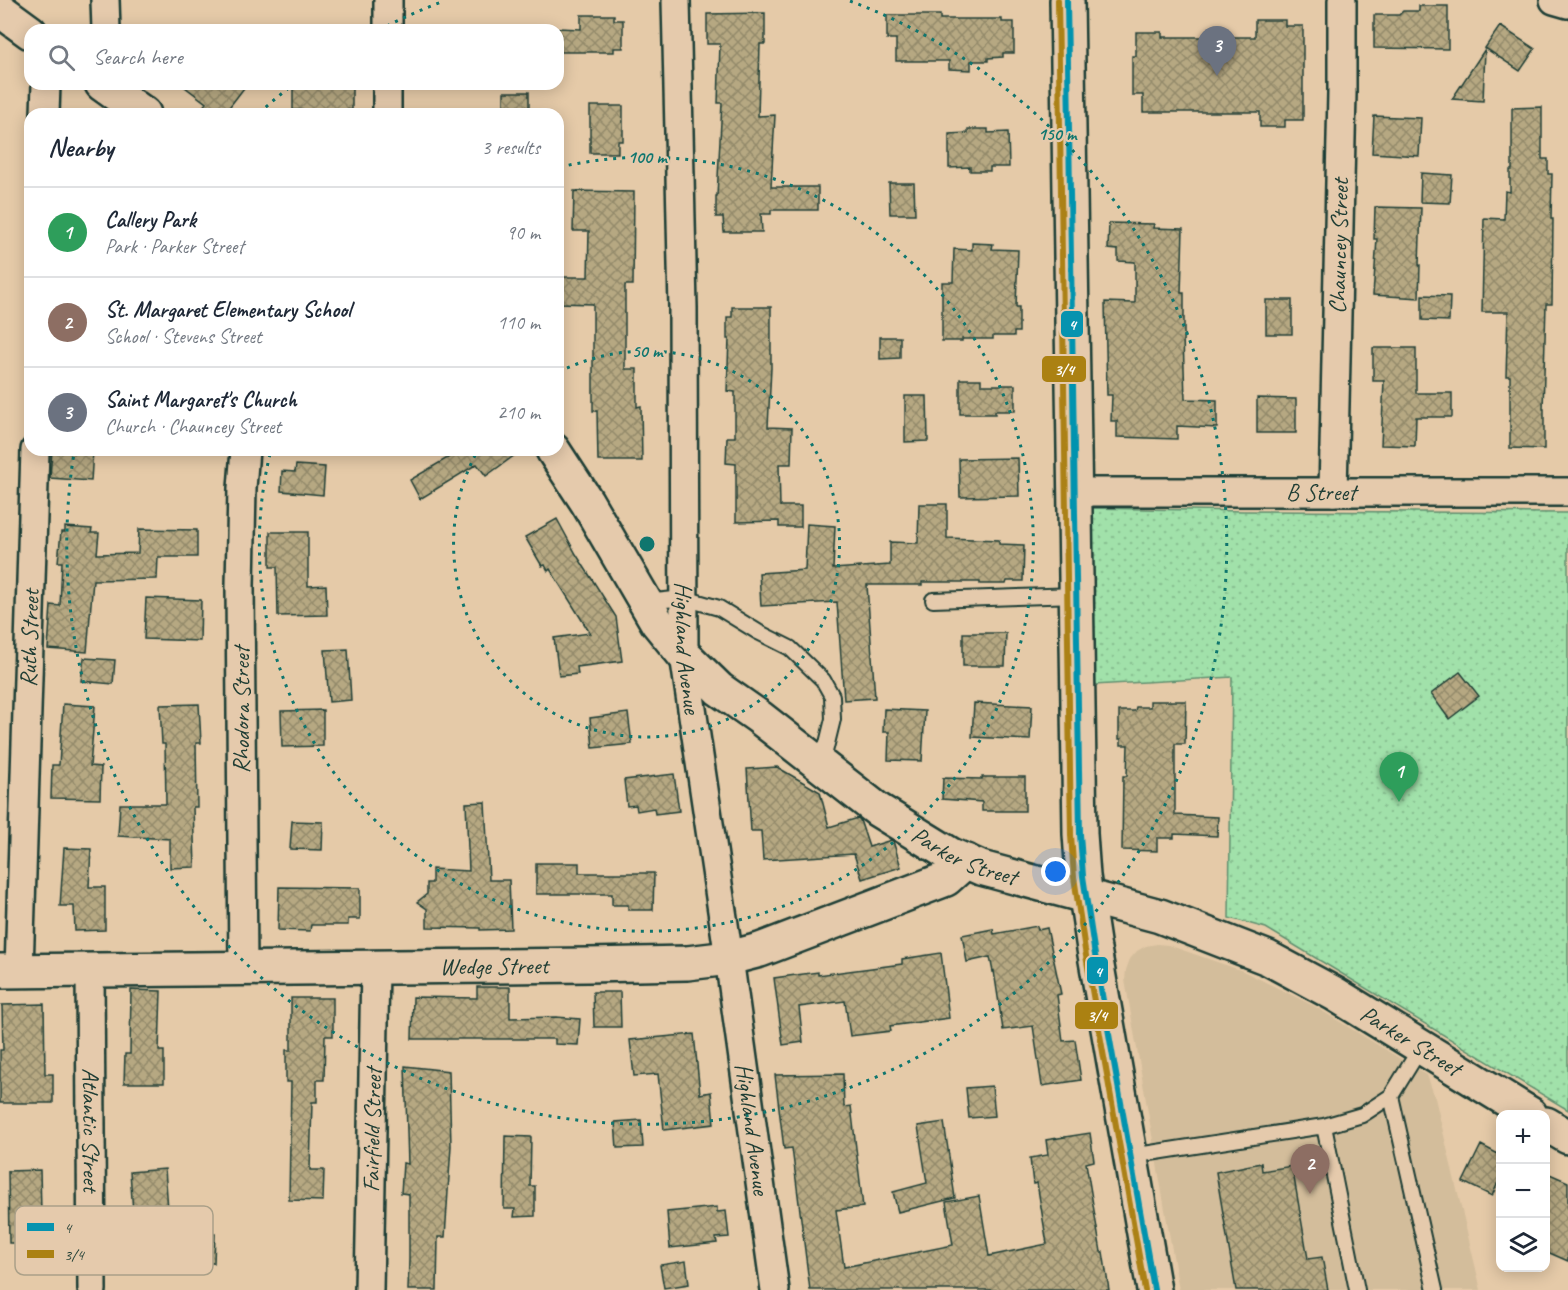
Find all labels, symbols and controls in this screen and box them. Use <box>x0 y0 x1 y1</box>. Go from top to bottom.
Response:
search box <box>24 24 564 90</box>
pin: 3 <box>1198 26 1236 76</box>
icon: search <box>45 41 78 74</box>
text: Search here <box>93 43 183 71</box>
text: 150 m <box>1038 123 1078 145</box>
text: Nearby <box>48 131 113 164</box>
text: 3 results <box>481 135 540 160</box>
text: 100 m <box>628 146 668 168</box>
street label: Chauncey Street <box>1322 176 1355 314</box>
text: Callery Park <box>105 206 196 234</box>
text: 1 <box>63 220 72 245</box>
text: 90 m <box>506 220 540 245</box>
text: Park · Parker Street <box>105 234 244 259</box>
text: St. Margaret Elementary School <box>105 296 351 324</box>
text: 2 <box>63 310 72 335</box>
text: 110 m <box>497 310 540 335</box>
line badge: 4 <box>1060 310 1084 338</box>
text: 4 <box>1068 315 1077 335</box>
text: School · Stevens Street <box>105 324 262 349</box>
text: 50 m <box>632 340 664 362</box>
line badge: 3/4 <box>1041 355 1087 383</box>
text: 3/4 <box>1054 360 1076 380</box>
text: Saint Margaret's Church <box>105 386 297 414</box>
text: 3 <box>63 400 72 425</box>
text: 210 m <box>497 400 540 425</box>
text: Church · Chauncey Street <box>105 414 281 439</box>
street label: B Street <box>1286 477 1359 507</box>
centre of rings <box>637 534 657 554</box>
street label: Highland Avenue <box>669 582 708 718</box>
street label: Ruth Street <box>13 587 46 687</box>
street label: Rhodora Street <box>226 643 256 773</box>
pin: 1 <box>1380 752 1418 802</box>
street label: Parker Street <box>906 819 1023 893</box>
your location <box>1041 857 1070 886</box>
street label: Wedge Street <box>439 950 551 982</box>
line badge: 4 <box>1086 956 1109 985</box>
text: 4 <box>1094 962 1103 982</box>
street label: Parker Street <box>1355 998 1469 1085</box>
line badge: 3/4 <box>1074 1001 1119 1030</box>
text: 3/4 <box>1087 1006 1109 1026</box>
street label: Highland Avenue <box>729 1061 777 1199</box>
street label: Fairfield Street <box>356 1065 388 1192</box>
street label: Atlantic Street <box>76 1068 106 1194</box>
map controls <box>1496 1110 1550 1272</box>
button: + <box>1496 1110 1550 1164</box>
pin: 2 <box>1290 1144 1330 1194</box>
button: − <box>1496 1164 1550 1218</box>
legend <box>15 1206 213 1275</box>
text: 4 <box>64 1218 73 1238</box>
button: layers <box>1496 1218 1550 1272</box>
text: 3/4 <box>64 1245 85 1265</box>

